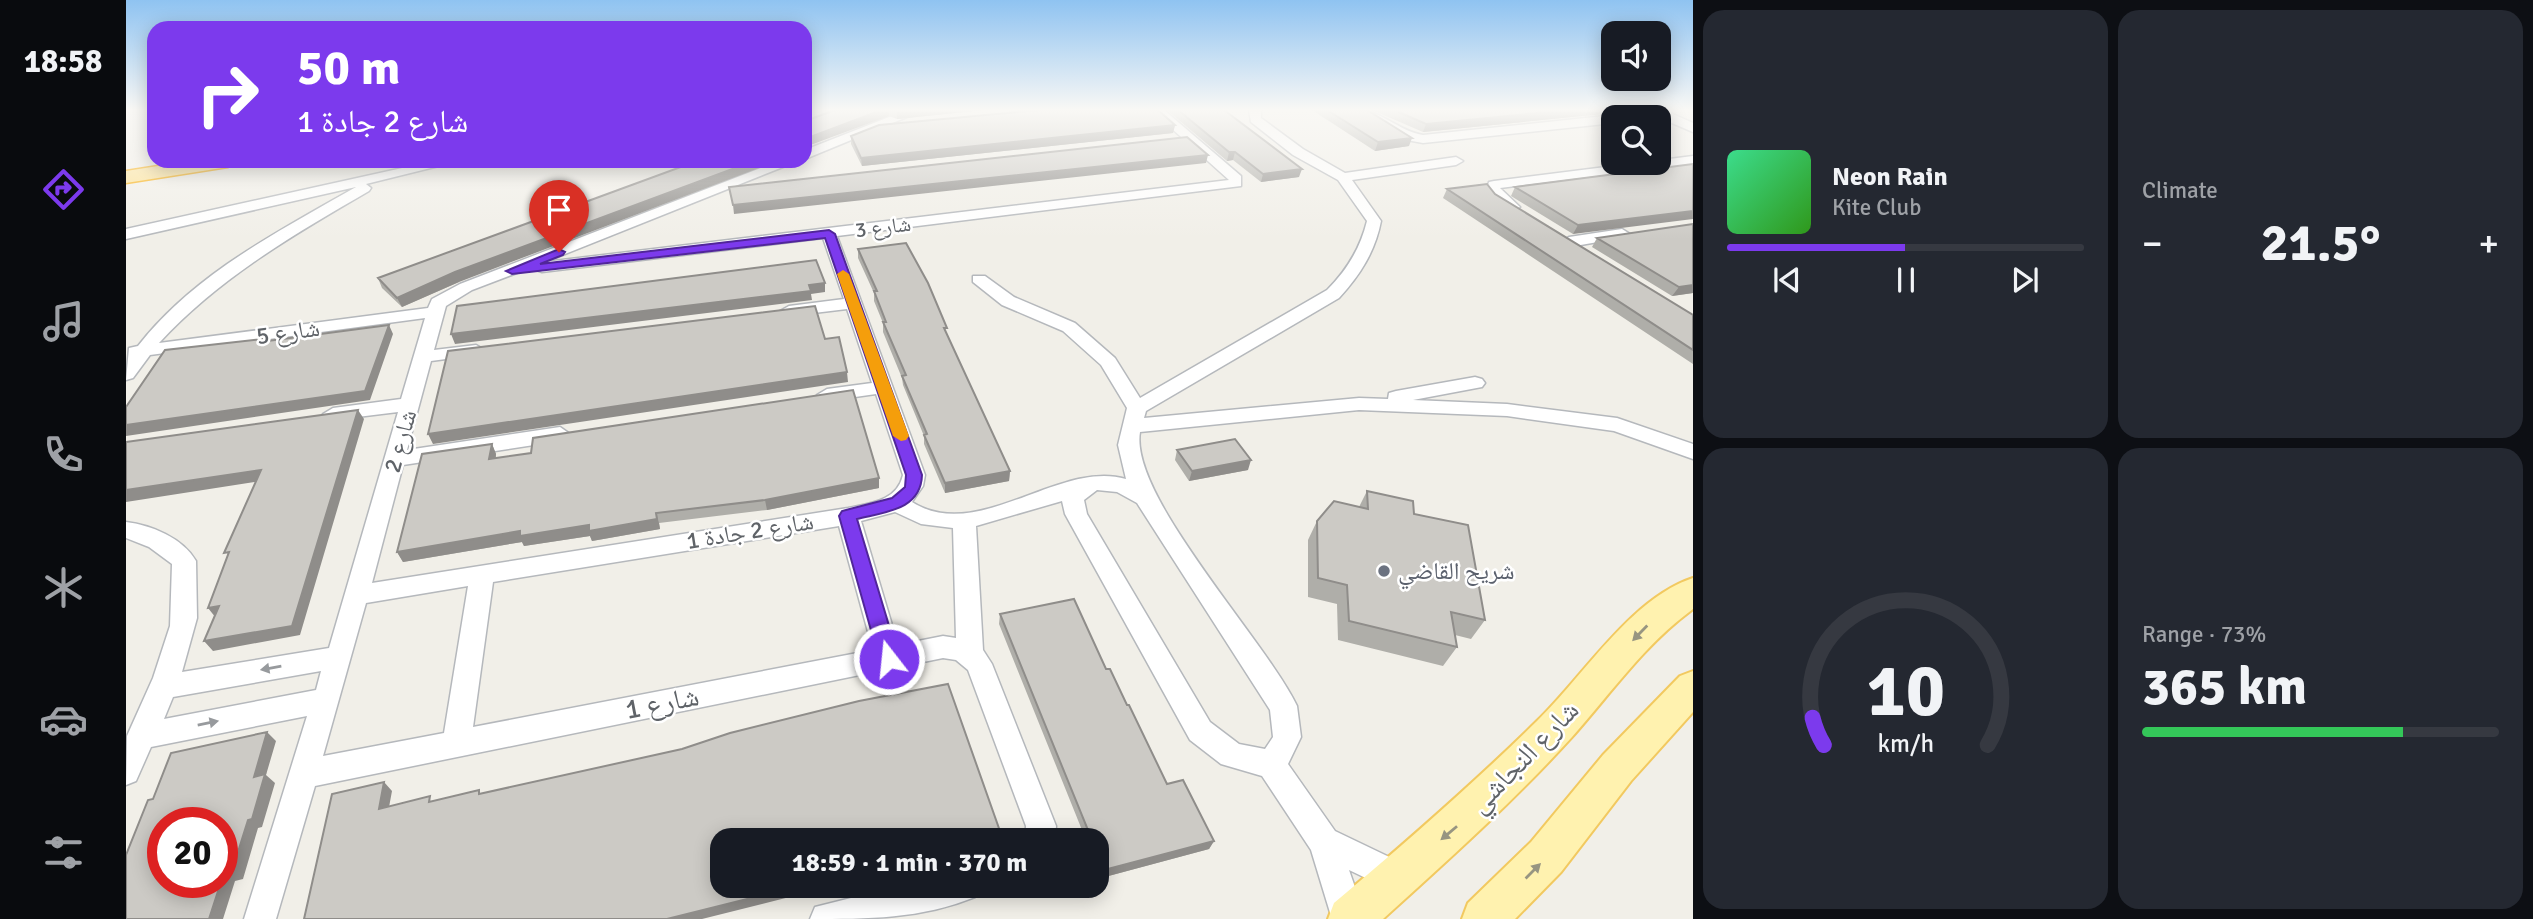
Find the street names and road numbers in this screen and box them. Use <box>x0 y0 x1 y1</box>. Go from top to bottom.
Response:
street label: شارع 3 <box>854 211 912 243</box>
street label: شارع 5 <box>254 313 322 351</box>
street label: شارع 2 <box>377 406 423 476</box>
street label: شارع 2 جادة 1 <box>684 506 816 556</box>
street label: شارع 1 <box>622 679 702 727</box>
street label: شارع النجاشي <box>1462 694 1590 824</box>

